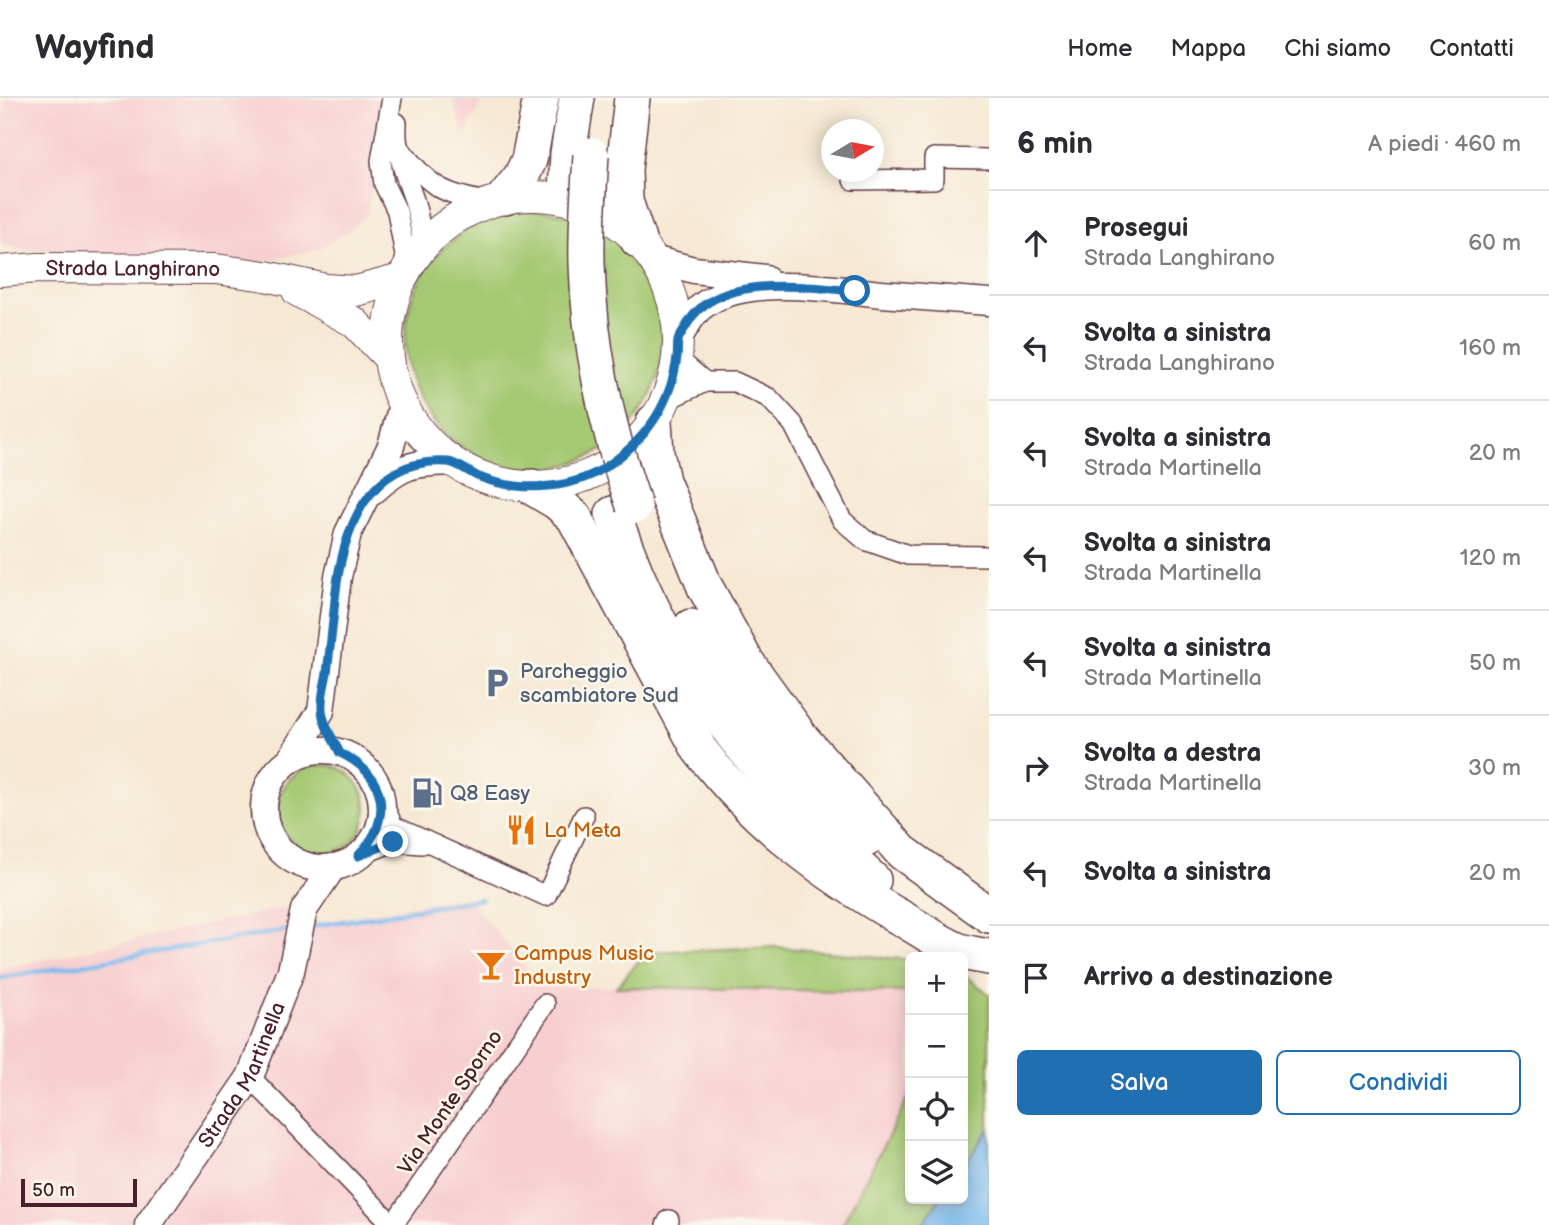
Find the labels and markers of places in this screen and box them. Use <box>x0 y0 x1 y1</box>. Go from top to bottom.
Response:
place label: Parcheggio scambiatore Sud <box>520 659 679 708</box>
parking icon: Parcheggio scambiatore Sud <box>480 666 514 700</box>
fuel station icon: Q8 Easy <box>410 776 444 810</box>
place label: Q8 Easy <box>450 781 531 806</box>
restaurant icon: La Meta <box>504 813 538 847</box>
place label: La Meta <box>544 818 621 843</box>
place label: Campus Music Industry <box>514 941 654 990</box>
bar icon: Campus Music Industry <box>474 948 508 982</box>

